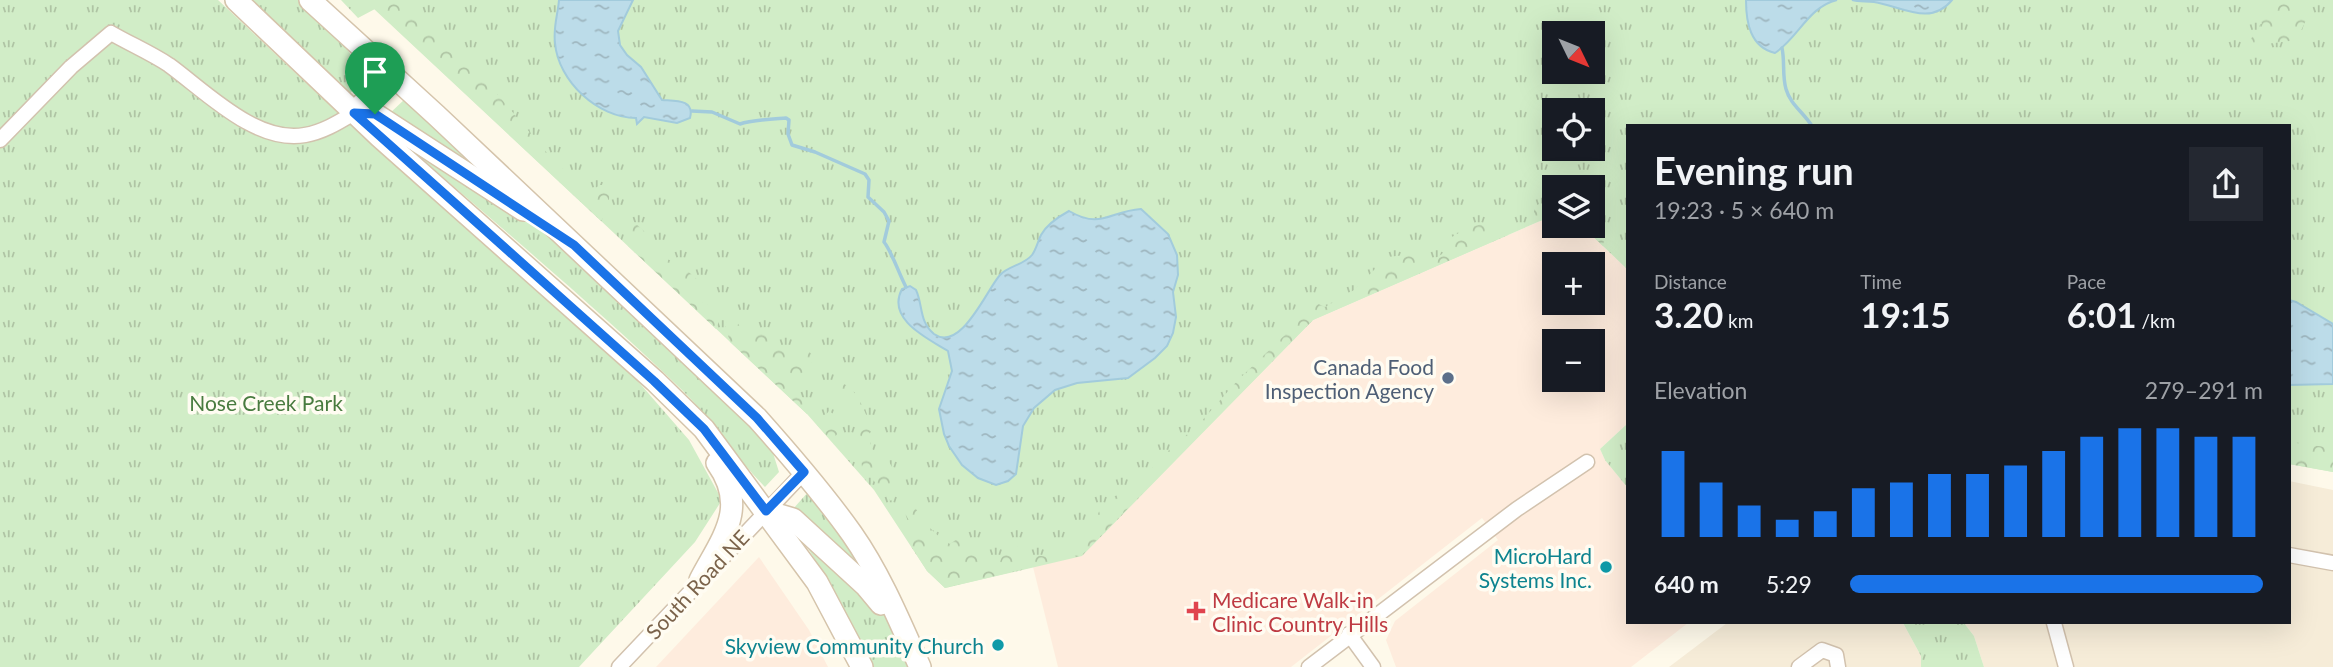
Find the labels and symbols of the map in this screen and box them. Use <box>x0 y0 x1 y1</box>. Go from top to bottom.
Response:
north arrow <box>1542 21 1605 84</box>
pin <box>345 42 405 114</box>
place label: Canada Food Inspection Agency <box>1265 354 1434 403</box>
marker: Canada Food Inspection Agency <box>1440 370 1456 386</box>
park label: Nose Creek Park <box>189 390 343 415</box>
street label: South Road NE <box>640 524 754 644</box>
place label: MicroHard Systems Inc. <box>1479 543 1592 592</box>
marker: MicroHard Systems Inc. <box>1598 559 1614 575</box>
place label: Medicare Walk-in Clinic Country Hills <box>1212 587 1388 636</box>
marker: Medicare Walk-in Clinic Country Hills <box>1186 601 1206 621</box>
place label: Skyview Community Church <box>725 633 984 658</box>
marker: Skyview Community Church <box>990 637 1006 653</box>

